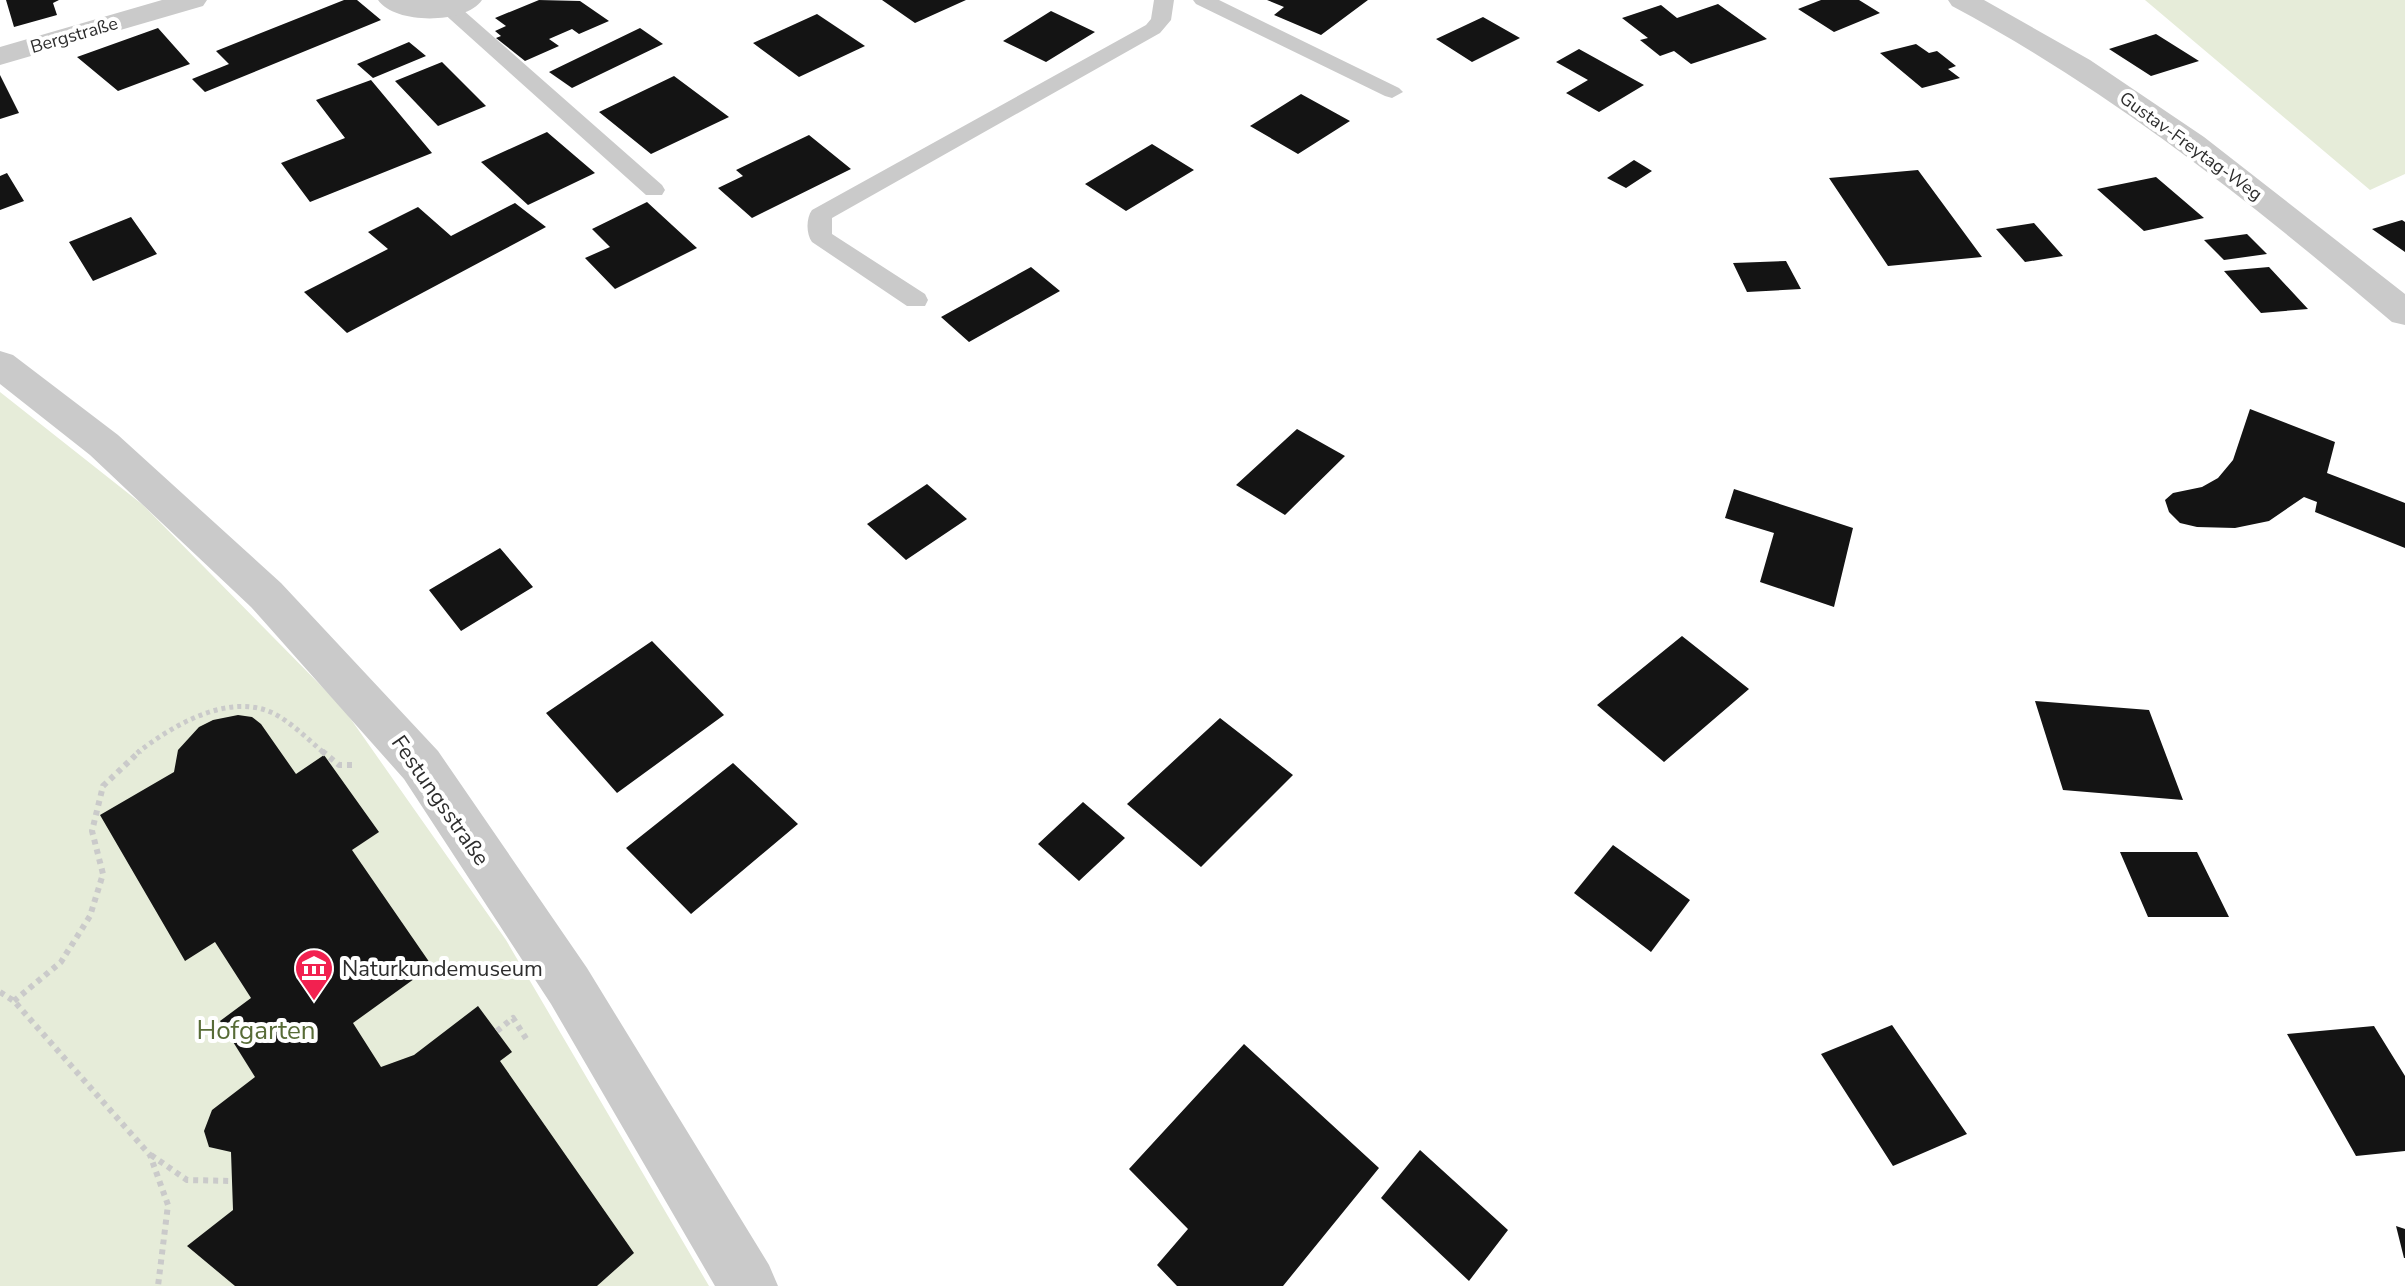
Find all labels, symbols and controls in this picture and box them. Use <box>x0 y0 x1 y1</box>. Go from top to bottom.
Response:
street label: Bergstraße <box>27 11 121 59</box>
street label: Gustav-Freytag-Weg <box>2115 86 2267 206</box>
street label: Festungsstraße <box>384 729 496 872</box>
museum icon: Naturkundemuseum <box>293 947 335 1002</box>
place label: Naturkundemuseum <box>342 954 543 984</box>
park label: Hofgarten <box>197 1013 316 1048</box>

